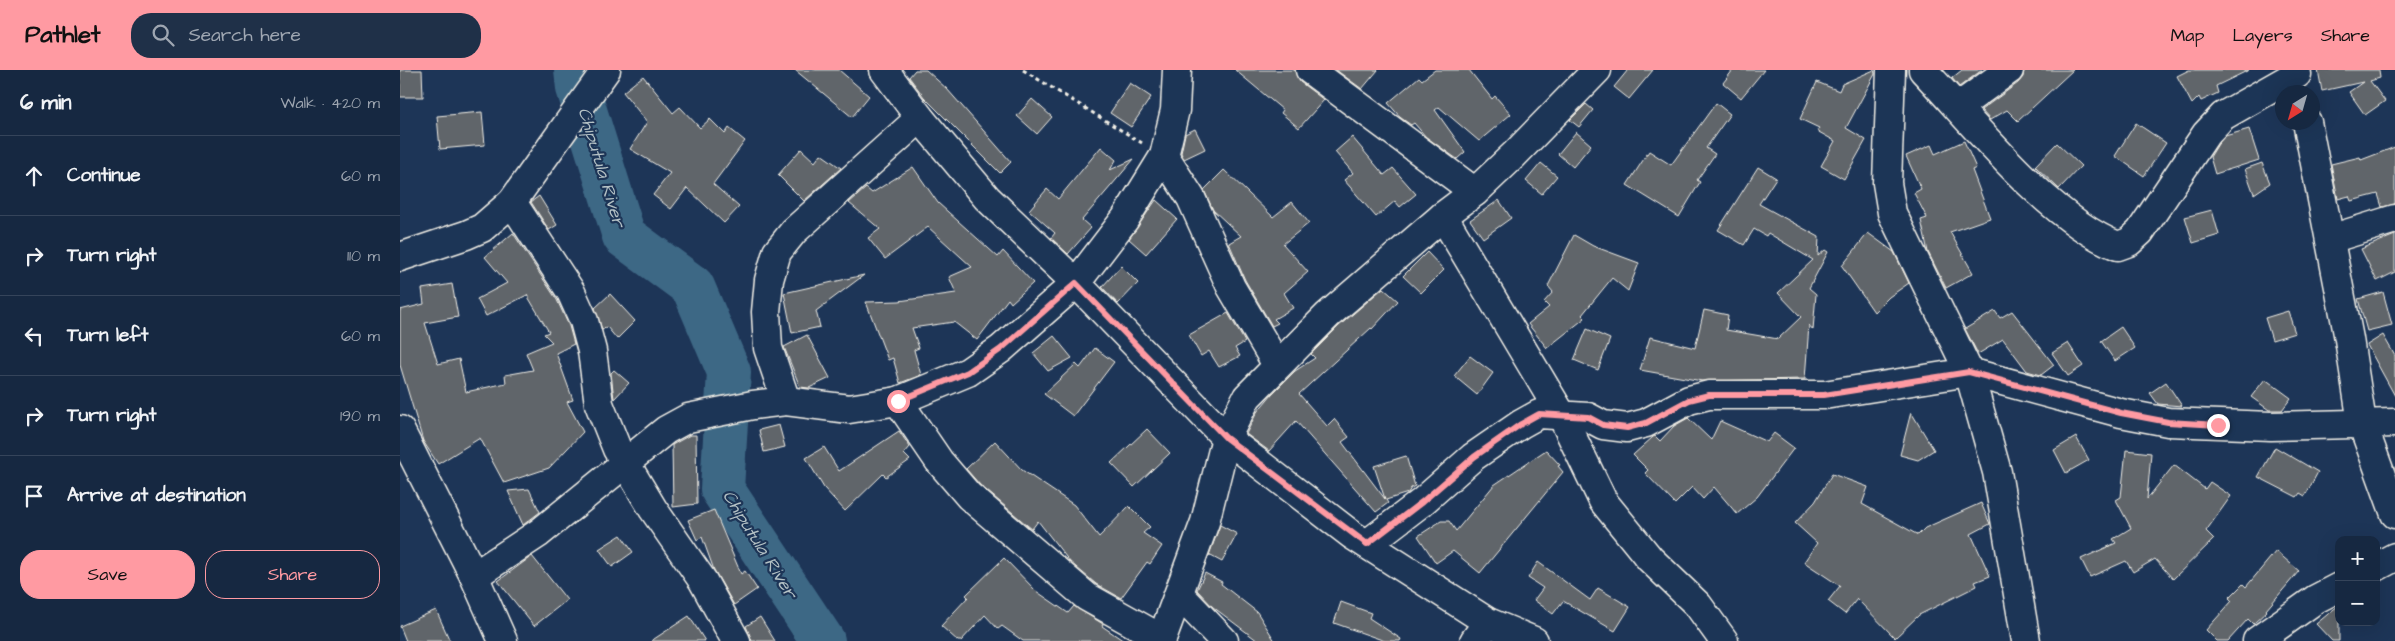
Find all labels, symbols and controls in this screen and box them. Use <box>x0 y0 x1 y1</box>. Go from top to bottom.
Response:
search box <box>131 13 481 58</box>
text: Pathlet <box>25 18 101 52</box>
icon: search <box>149 21 177 49</box>
text: Search here <box>189 22 301 49</box>
text: Map <box>2170 23 2204 48</box>
text: Layers <box>2232 23 2293 48</box>
text: Share <box>2321 23 2370 48</box>
north arrow <box>2275 85 2320 130</box>
text: 6 min <box>20 88 72 117</box>
text: Walk · 420 m <box>280 92 380 114</box>
water label: Chiputula River <box>571 104 632 232</box>
icon: ahead <box>20 162 48 190</box>
text: Continue <box>67 162 141 189</box>
text: 60 m <box>341 165 380 187</box>
icon: right <box>20 242 48 270</box>
text: Turn right <box>67 242 156 269</box>
text: 110 m <box>347 245 380 267</box>
icon: left <box>20 322 48 350</box>
text: Turn left <box>67 322 148 349</box>
text: 60 m <box>341 325 380 347</box>
route start <box>887 390 910 413</box>
icon: right <box>20 402 48 430</box>
text: Turn right <box>67 402 156 429</box>
text: 190 m <box>340 405 380 427</box>
route end <box>2207 414 2230 437</box>
icon: arrive <box>20 482 48 510</box>
text: Arrive at destination <box>67 482 246 509</box>
water label: Chiputula River <box>716 485 804 605</box>
map controls <box>2335 536 2380 626</box>
button: + <box>2335 536 2380 581</box>
button: Save <box>20 550 195 599</box>
button: Share <box>205 550 380 599</box>
button: − <box>2335 581 2380 626</box>

